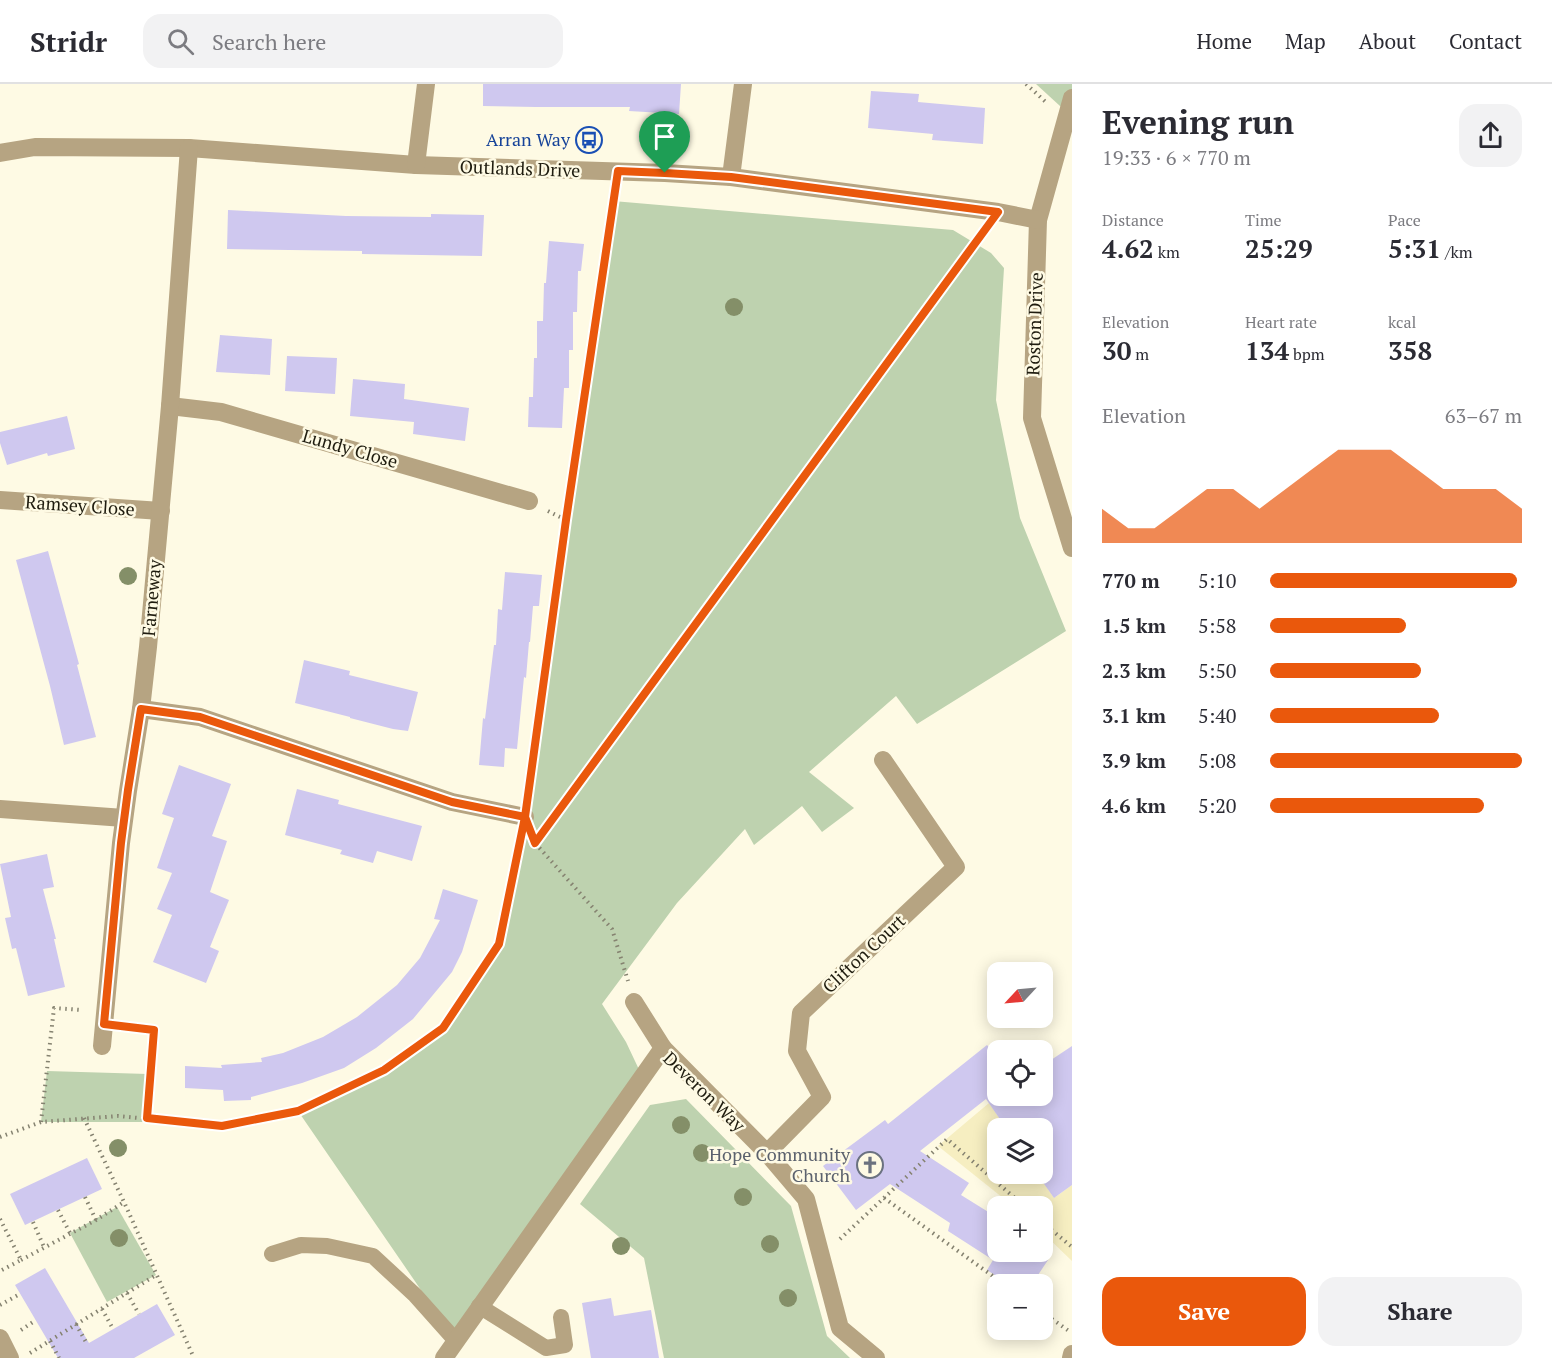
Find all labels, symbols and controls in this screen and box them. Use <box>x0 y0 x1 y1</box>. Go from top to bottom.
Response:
search box <box>143 14 563 68</box>
text: Stridr <box>30 23 107 60</box>
icon: search <box>164 25 197 58</box>
text: Search here <box>212 27 326 56</box>
text: Home <box>1196 27 1252 55</box>
text: Map <box>1285 27 1326 55</box>
text: About <box>1359 27 1416 55</box>
text: Contact <box>1449 27 1522 55</box>
text: Evening run <box>1102 100 1294 143</box>
button: share <box>1459 104 1522 167</box>
pin <box>639 111 690 173</box>
icon: arrive <box>648 120 681 153</box>
bus stop icon: Arran Way <box>574 125 604 155</box>
place label: Arran Way <box>486 127 571 151</box>
text: 19:33 · 6 × 770 m <box>1102 144 1251 171</box>
street label: Outlands Drive <box>459 154 581 182</box>
text: Distance <box>1102 209 1164 231</box>
text: Time <box>1245 209 1282 231</box>
text: Pace <box>1388 209 1421 231</box>
text: 4.62 <box>1102 231 1154 265</box>
text: 25:29 <box>1245 231 1313 265</box>
text: 5:31 <box>1388 231 1441 265</box>
text: km <box>1154 241 1180 263</box>
text: /km <box>1441 241 1472 263</box>
street label: Roston Drive <box>1020 272 1048 376</box>
text: Elevation <box>1102 311 1169 333</box>
text: Heart rate <box>1245 311 1317 333</box>
text: kcal <box>1388 311 1416 333</box>
text: 30 <box>1102 333 1131 367</box>
text: 134 <box>1245 333 1289 367</box>
text: 358 <box>1388 333 1432 367</box>
text: m <box>1131 343 1149 365</box>
text: bpm <box>1289 343 1325 365</box>
text: Elevation <box>1102 402 1186 429</box>
text: 63–67 m <box>1445 402 1522 429</box>
street label: Lundy Close <box>300 423 401 473</box>
street label: Ramsey Close <box>24 489 136 521</box>
street label: Farneway <box>136 558 166 637</box>
text: 770 m <box>1102 567 1160 594</box>
text: 5:10 <box>1198 567 1237 594</box>
text: 1.5 km <box>1102 612 1166 639</box>
text: 5:58 <box>1198 612 1237 639</box>
text: 2.3 km <box>1102 657 1166 684</box>
text: 5:50 <box>1198 657 1237 684</box>
text: 3.1 km <box>1102 702 1166 729</box>
text: 5:40 <box>1198 702 1237 729</box>
text: 3.9 km <box>1102 747 1166 774</box>
text: 5:08 <box>1198 747 1237 774</box>
text: 4.6 km <box>1102 792 1166 819</box>
text: 5:20 <box>1198 792 1237 819</box>
street label: Clifton Court <box>817 908 910 998</box>
north arrow <box>987 962 1053 1028</box>
map controls <box>987 962 1053 1340</box>
button: locate <box>987 1040 1053 1106</box>
street label: Deveron Way <box>659 1046 751 1137</box>
button: layers <box>987 1118 1053 1184</box>
place label: Hope Community Church <box>709 1142 851 1187</box>
church icon: Hope Community Church <box>855 1150 885 1180</box>
button: + <box>987 1196 1053 1262</box>
button: − <box>987 1274 1053 1340</box>
button: Save <box>1102 1277 1306 1346</box>
button: Share <box>1318 1277 1522 1346</box>

